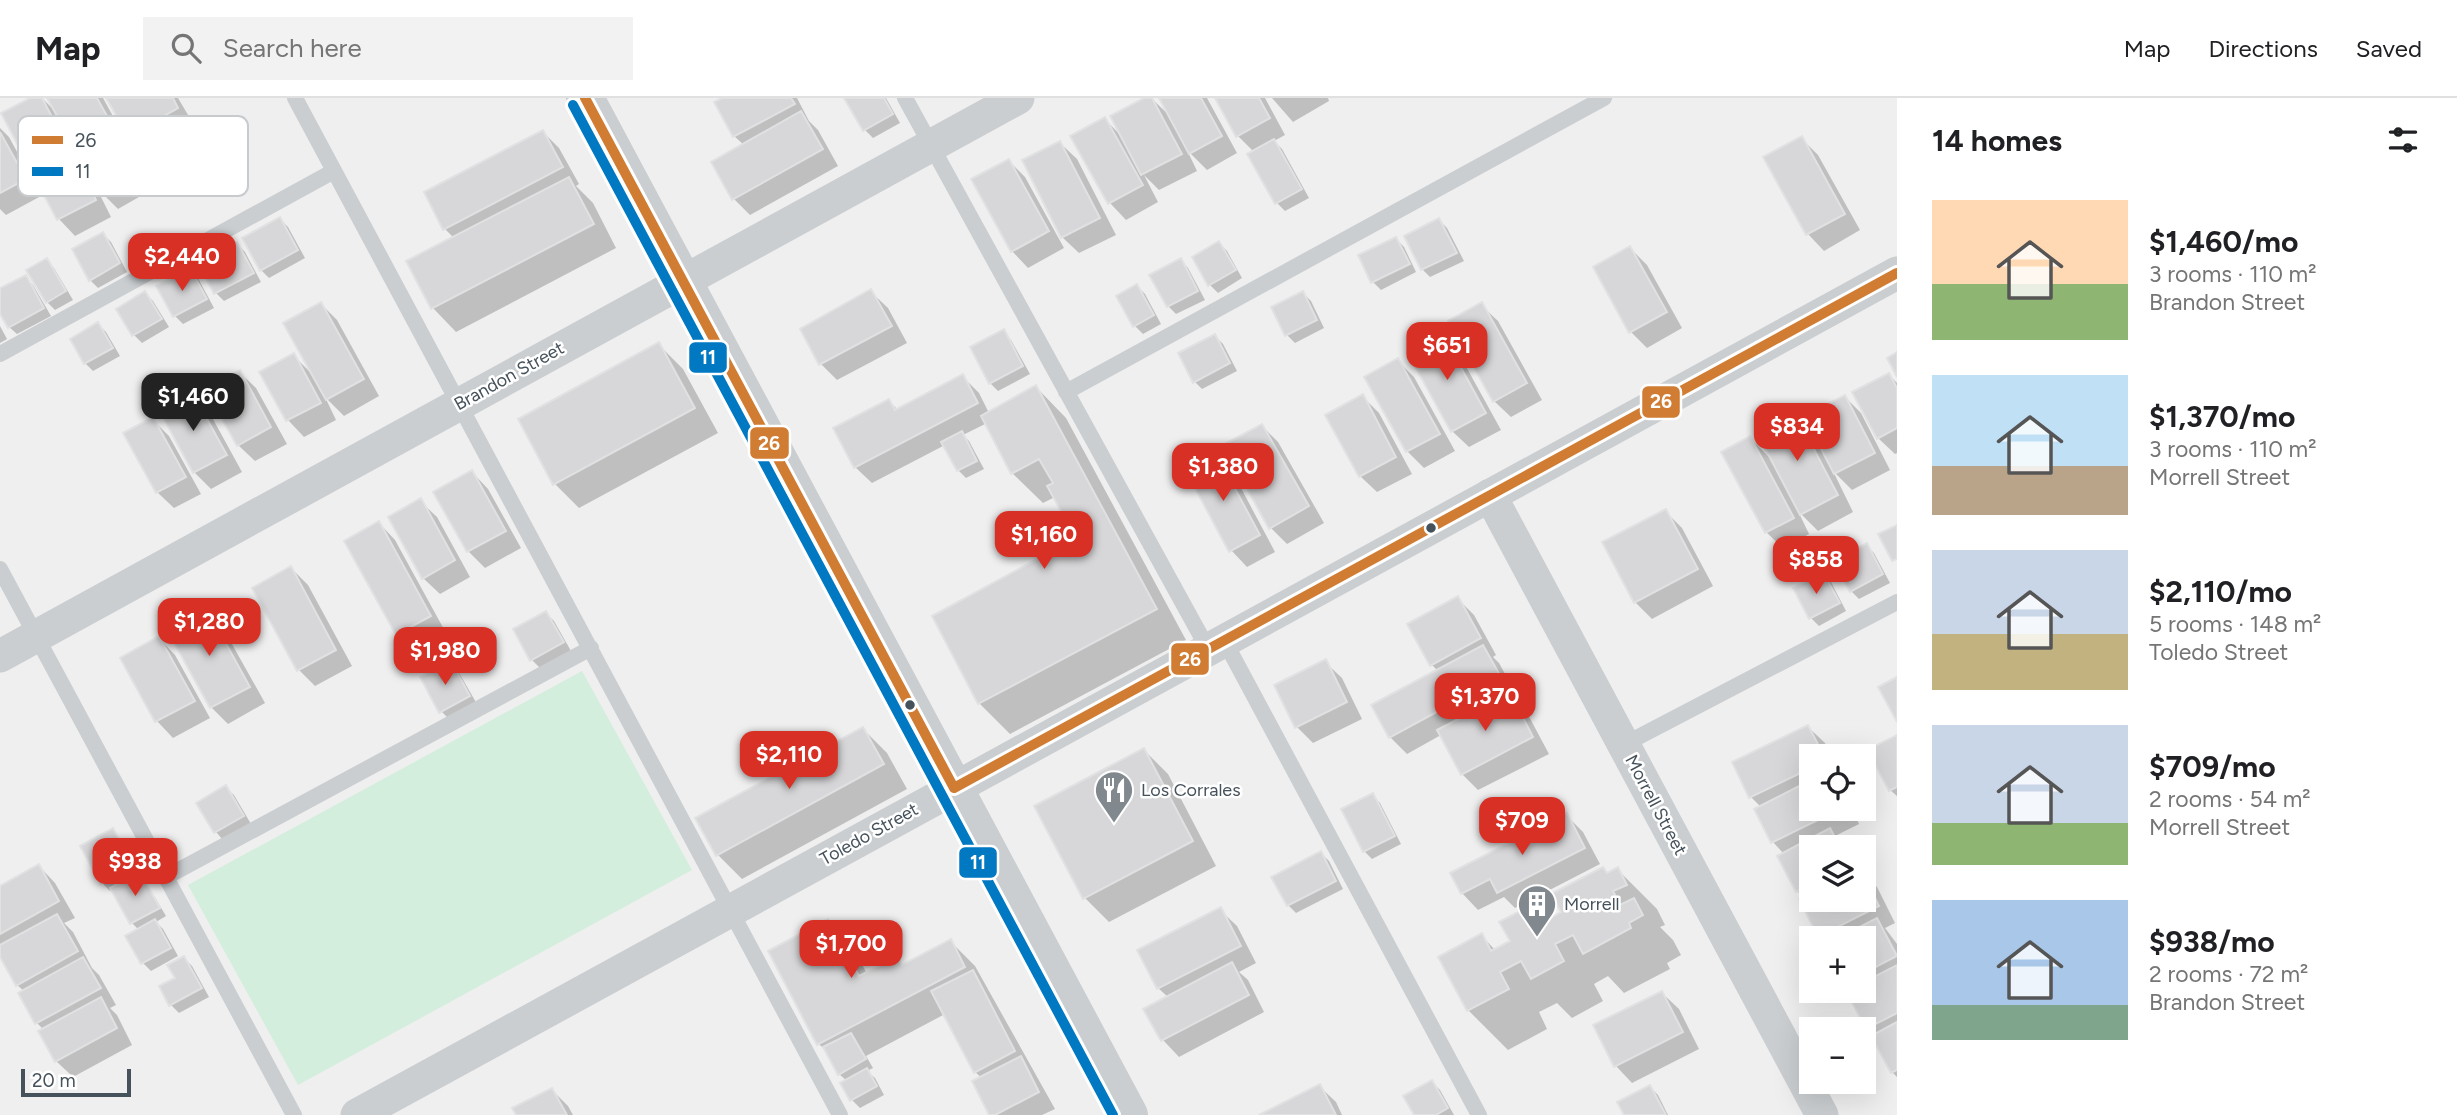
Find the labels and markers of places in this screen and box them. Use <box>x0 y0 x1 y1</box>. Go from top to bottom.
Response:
pin: $2,440 <box>125 234 239 293</box>
pin: $651 <box>1406 322 1488 382</box>
pin: $1,460 <box>136 374 250 433</box>
pin: $834 <box>1756 404 1838 463</box>
pin: $1,380 <box>1166 444 1280 503</box>
pin: $1,160 <box>987 512 1101 571</box>
unlabelled marker <box>1424 521 1438 535</box>
pin: $858 <box>1775 536 1857 596</box>
pin: $1,280 <box>152 598 266 658</box>
pin: $1,980 <box>388 628 502 687</box>
pin: $1,370 <box>1428 674 1542 733</box>
unlabelled marker <box>903 698 917 712</box>
pin: $2,110 <box>732 732 846 791</box>
restaurant icon: Los Corrales <box>1093 769 1135 824</box>
place label: Los Corrales <box>1141 779 1241 801</box>
pin: $709 <box>1481 798 1563 857</box>
pin: $938 <box>94 838 176 898</box>
building icon: Morrell <box>1516 883 1558 938</box>
place label: Morrell <box>1564 893 1620 915</box>
pin: $1,700 <box>794 920 908 980</box>

